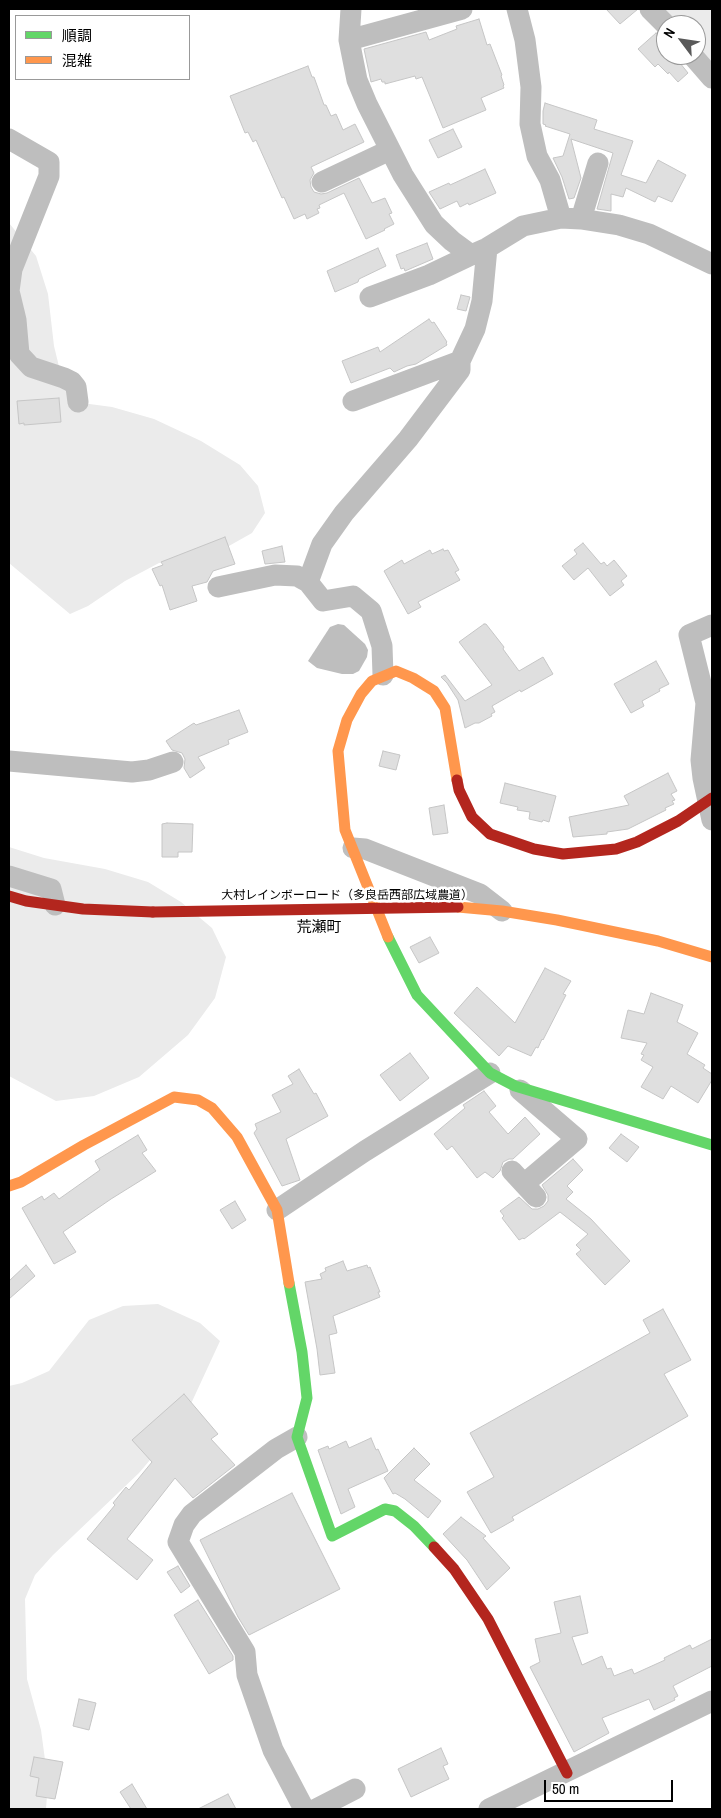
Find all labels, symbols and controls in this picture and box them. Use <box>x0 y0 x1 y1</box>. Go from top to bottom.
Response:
legend <box>15 15 190 80</box>
north arrow <box>656 15 706 65</box>
text: 順調 <box>62 25 92 46</box>
text: N <box>659 25 679 41</box>
text: 混雑 <box>62 50 92 71</box>
street label: 大村レインボーロード（多良岳西部広域農道） <box>221 889 473 903</box>
district label: 荒瀬町 <box>297 919 341 937</box>
scale bar <box>546 1770 675 1802</box>
text: 50 m <box>552 1778 579 1799</box>

